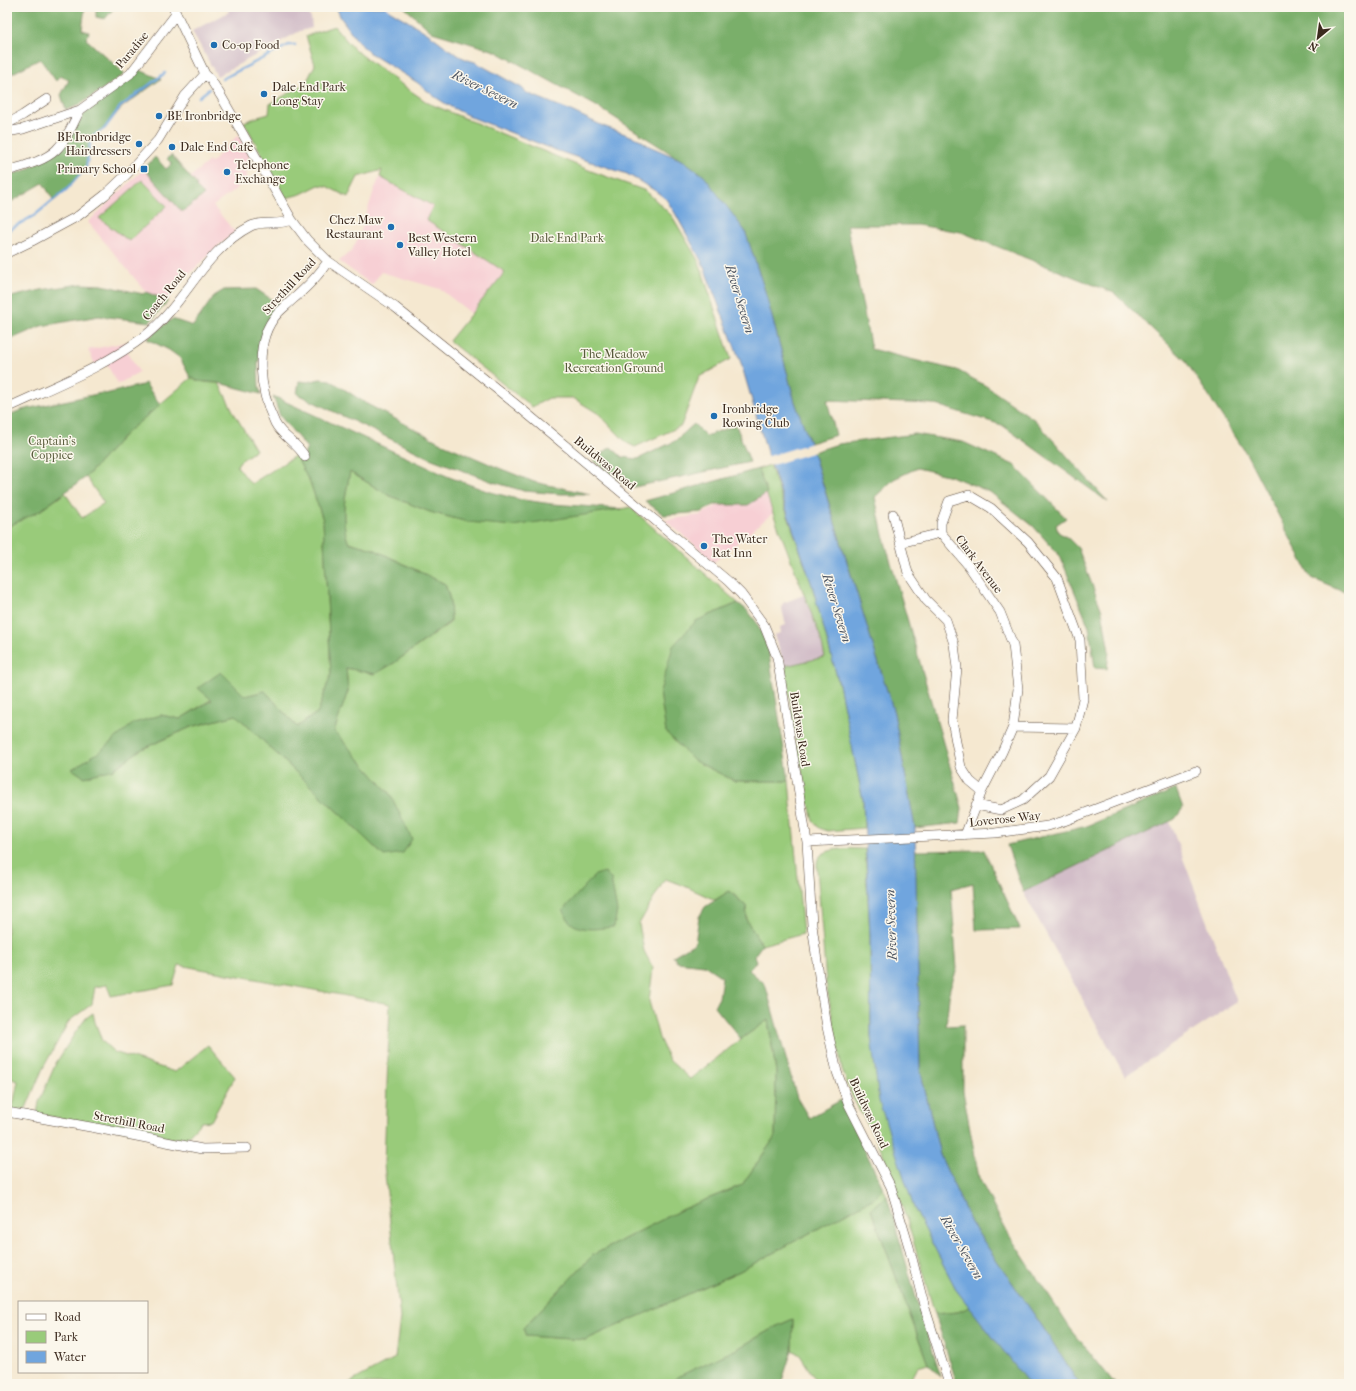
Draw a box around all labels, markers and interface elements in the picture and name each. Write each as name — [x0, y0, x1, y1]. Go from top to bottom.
north arrow — [1298, 18, 1338, 58]
street label: Paradise — [113, 29, 151, 71]
place label: Co-op Food — [222, 38, 280, 52]
text: N — [1306, 38, 1320, 54]
marker: Co-op Food — [209, 40, 219, 50]
water label: River Severn — [449, 66, 520, 111]
place label: Dale End Park Long Stay — [272, 80, 346, 108]
marker: Dale End Park Long Stay — [259, 89, 269, 99]
place label: BE Ironbridge — [167, 109, 241, 123]
marker: BE Ironbridge — [154, 111, 164, 121]
place label: BE Ironbridge Hairdressers — [57, 130, 132, 158]
marker: BE Ironbridge Hairdressers — [134, 139, 144, 149]
place label: Dale End Cafe — [180, 140, 253, 154]
marker: Dale End Cafe — [167, 142, 177, 152]
place label: Telephone Exchange — [235, 158, 289, 186]
place label: Primary School — [57, 162, 137, 176]
marker: Primary School — [139, 164, 149, 174]
marker: Telephone Exchange — [222, 167, 232, 177]
place label: Chez Maw Restaurant — [326, 213, 384, 241]
marker: Chez Maw Restaurant — [386, 222, 396, 232]
place label: Best Western Valley Hotel — [407, 231, 477, 259]
park label: Dale End Park — [530, 231, 605, 245]
marker: Best Western Valley Hotel — [395, 240, 405, 250]
street label: Strethill Road — [259, 255, 319, 317]
water label: River Severn — [722, 262, 758, 335]
street label: Coach Road — [139, 267, 189, 323]
park label: The Meadow Recreation Ground — [564, 347, 664, 375]
place label: Ironbridge Rowing Club — [722, 402, 789, 430]
marker: Ironbridge Rowing Club — [709, 411, 719, 421]
street label: Buildwas Road — [571, 433, 639, 493]
park label: Captain's Coppice — [28, 434, 76, 462]
place label: The Water Rat Inn — [712, 532, 768, 560]
street label: Clark Avenue — [953, 532, 1006, 596]
marker: The Water Rat Inn — [699, 541, 709, 551]
water label: River Severn — [819, 571, 855, 644]
street label: Buildwas Road — [787, 690, 813, 768]
street label: Loverose Way — [969, 808, 1042, 830]
water label: River Severn — [882, 889, 900, 962]
street label: Buildwas Road — [847, 1076, 892, 1151]
street label: Strethill Road — [92, 1108, 166, 1136]
water label: River Severn — [937, 1212, 986, 1282]
legend — [18, 1301, 148, 1373]
text: Road — [54, 1310, 81, 1324]
text: Park — [54, 1330, 79, 1344]
text: Water — [53, 1350, 87, 1364]

